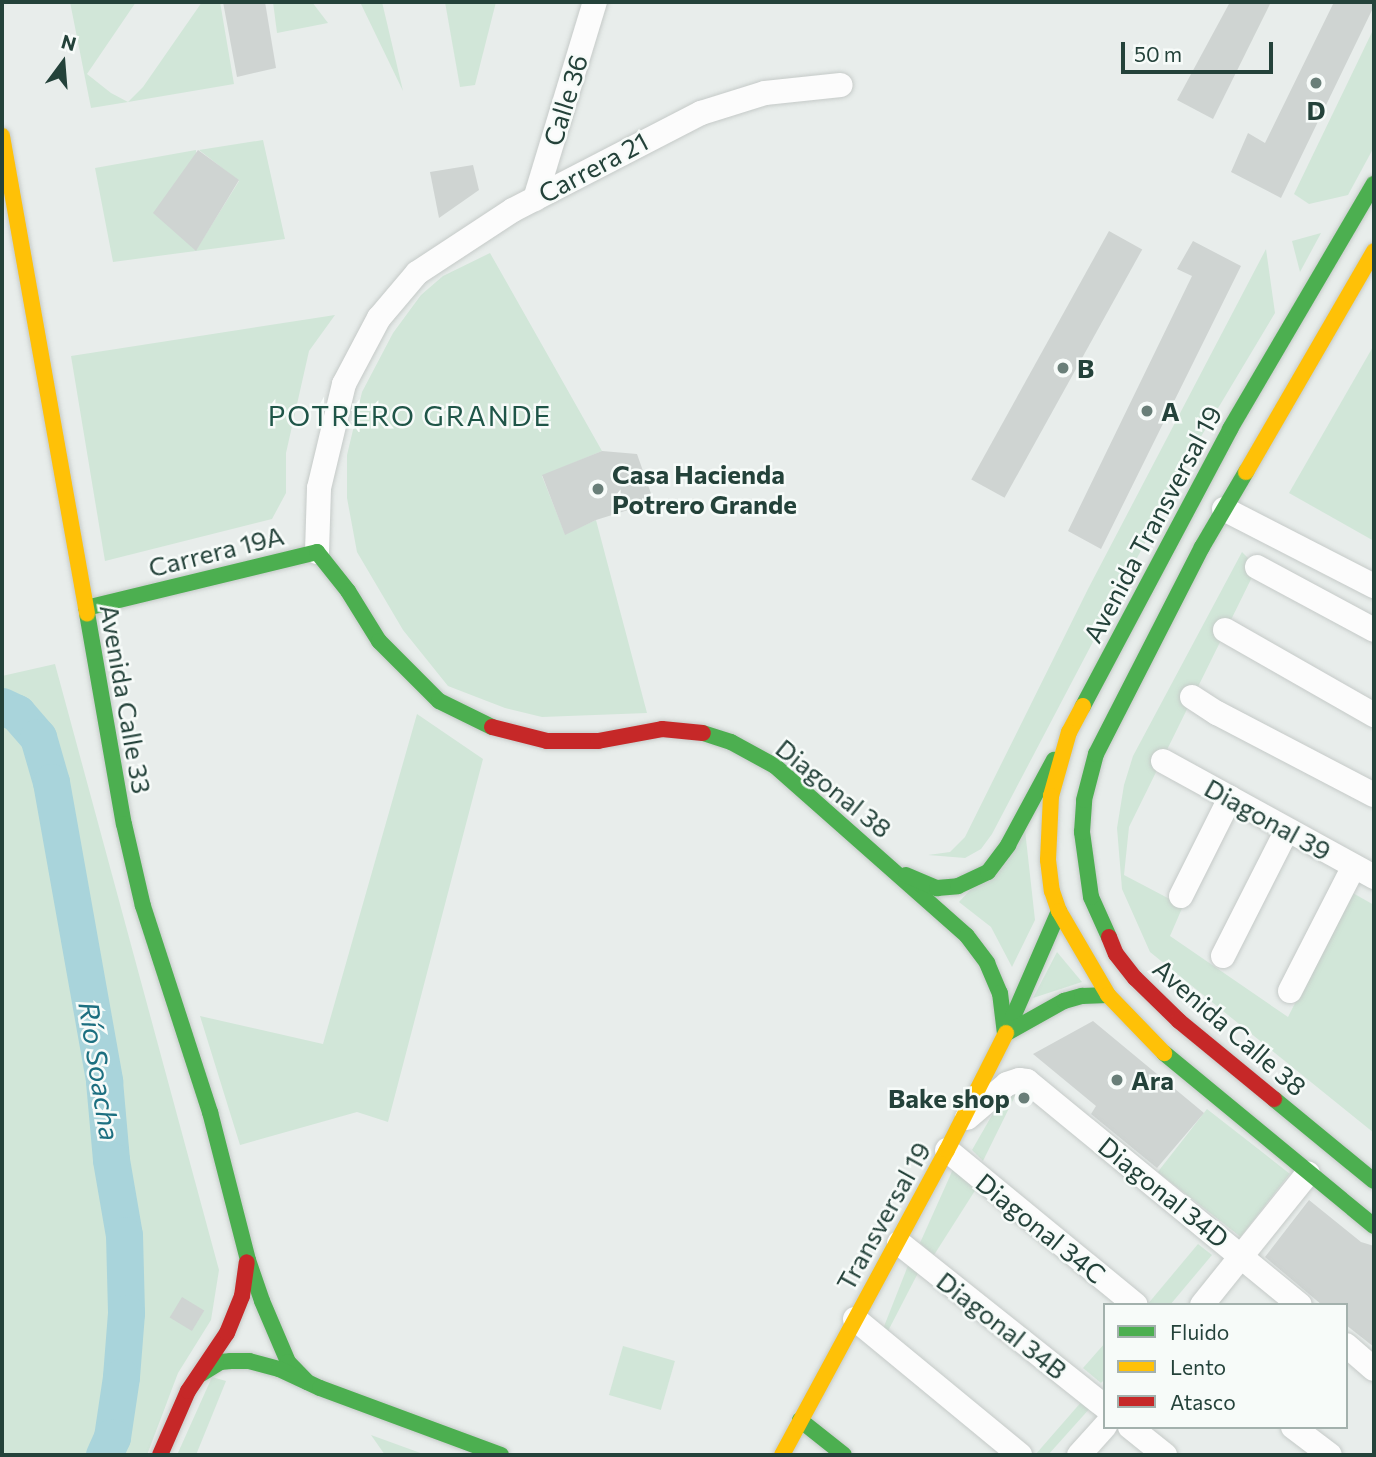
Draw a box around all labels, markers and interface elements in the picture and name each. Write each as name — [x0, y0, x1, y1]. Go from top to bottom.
north arrow — [28, 28, 98, 98]
scale bar — [1124, 28, 1276, 72]
text: N — [59, 29, 79, 55]
text: 50 m — [1134, 41, 1182, 66]
street label: Calle 36 — [536, 51, 594, 149]
marker: D — [1308, 75, 1324, 91]
place label: D — [1306, 94, 1326, 126]
street label: Carrera 21 — [533, 125, 653, 209]
place label: B — [1077, 352, 1094, 384]
marker: B — [1055, 360, 1071, 376]
place label: A — [1161, 395, 1180, 427]
district label: POTRERO GRANDE — [270, 398, 550, 432]
street label: Avenida Transversal 19 — [1076, 400, 1228, 648]
marker: A — [1139, 403, 1155, 419]
place label: Casa Hacienda Potrero Grande — [612, 458, 797, 520]
marker: Casa Hacienda Potrero Grande — [590, 481, 606, 497]
street label: Carrera 19A — [145, 519, 287, 583]
street label: Avenida Calle 33 — [94, 602, 158, 796]
street label: Diagonal 38 — [770, 732, 898, 844]
street label: Diagonal 39 — [1199, 772, 1337, 866]
street label: Avenida Calle 38 — [1147, 952, 1313, 1102]
water label: Río Soacha — [72, 999, 128, 1143]
place label: Ara — [1131, 1064, 1174, 1096]
marker: Ara — [1109, 1072, 1125, 1088]
place label: Bake shop — [888, 1082, 1010, 1114]
marker: Bake shop — [1016, 1090, 1032, 1106]
street label: Diagonal 34D — [1093, 1130, 1235, 1254]
street label: Transversal 19 — [829, 1136, 937, 1296]
street label: Diagonal 34C — [970, 1166, 1112, 1290]
street label: Diagonal 34B — [931, 1265, 1073, 1385]
legend — [1103, 1303, 1348, 1429]
text: Fluido — [1170, 1319, 1229, 1344]
text: Lento — [1170, 1354, 1226, 1379]
text: Atasco — [1170, 1389, 1236, 1414]

